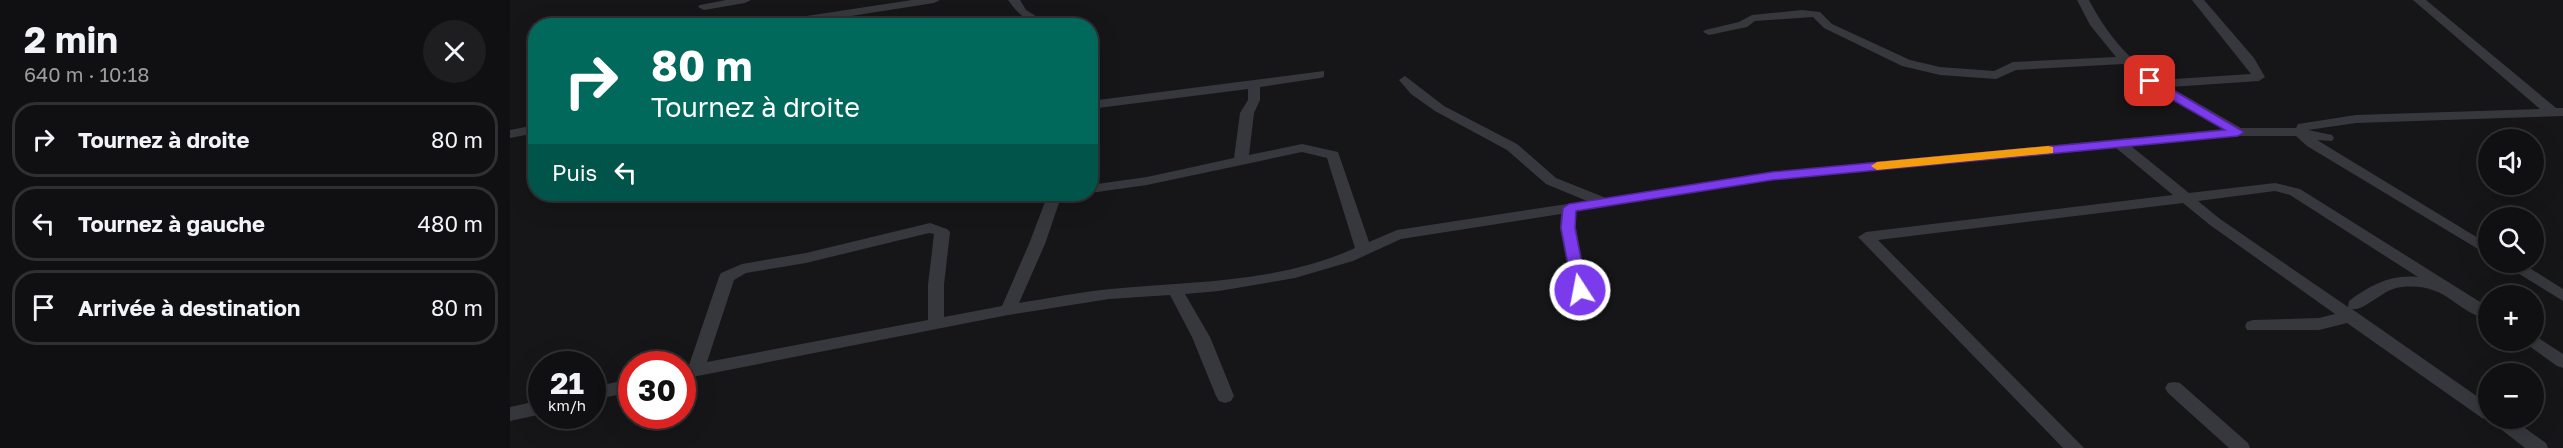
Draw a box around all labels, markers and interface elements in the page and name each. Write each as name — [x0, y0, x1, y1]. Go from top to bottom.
text: 2 min — [24, 18, 118, 61]
button: close — [423, 20, 486, 83]
text: 80 m — [651, 40, 752, 90]
icon: right — [552, 42, 630, 120]
pin — [2124, 55, 2175, 106]
text: 640 m · 10:18 — [24, 62, 149, 86]
icon: arrive — [2133, 64, 2166, 97]
text: Tournez à droite — [651, 91, 860, 123]
icon: right — [27, 123, 60, 156]
text: Tournez à droite — [78, 126, 249, 153]
text: 80 m — [431, 126, 483, 153]
map controls — [2478, 129, 2544, 429]
button: sound — [2478, 129, 2544, 195]
icon: left — [609, 156, 642, 189]
text: Puis — [552, 159, 597, 186]
icon: left — [27, 207, 60, 240]
button: search — [2478, 207, 2544, 273]
text: Tournez à gauche — [78, 210, 265, 237]
text: 480 m — [418, 210, 483, 237]
position arrow — [1548, 258, 1612, 322]
button: + — [2478, 285, 2544, 351]
icon: arrive — [27, 291, 60, 324]
text: Arrivée à destination — [78, 294, 300, 321]
text: 80 m — [431, 294, 483, 321]
speed limit sign: 30 — [618, 351, 696, 429]
button: − — [2478, 363, 2544, 429]
text: 21 — [550, 365, 584, 401]
text: km/h — [548, 396, 586, 414]

